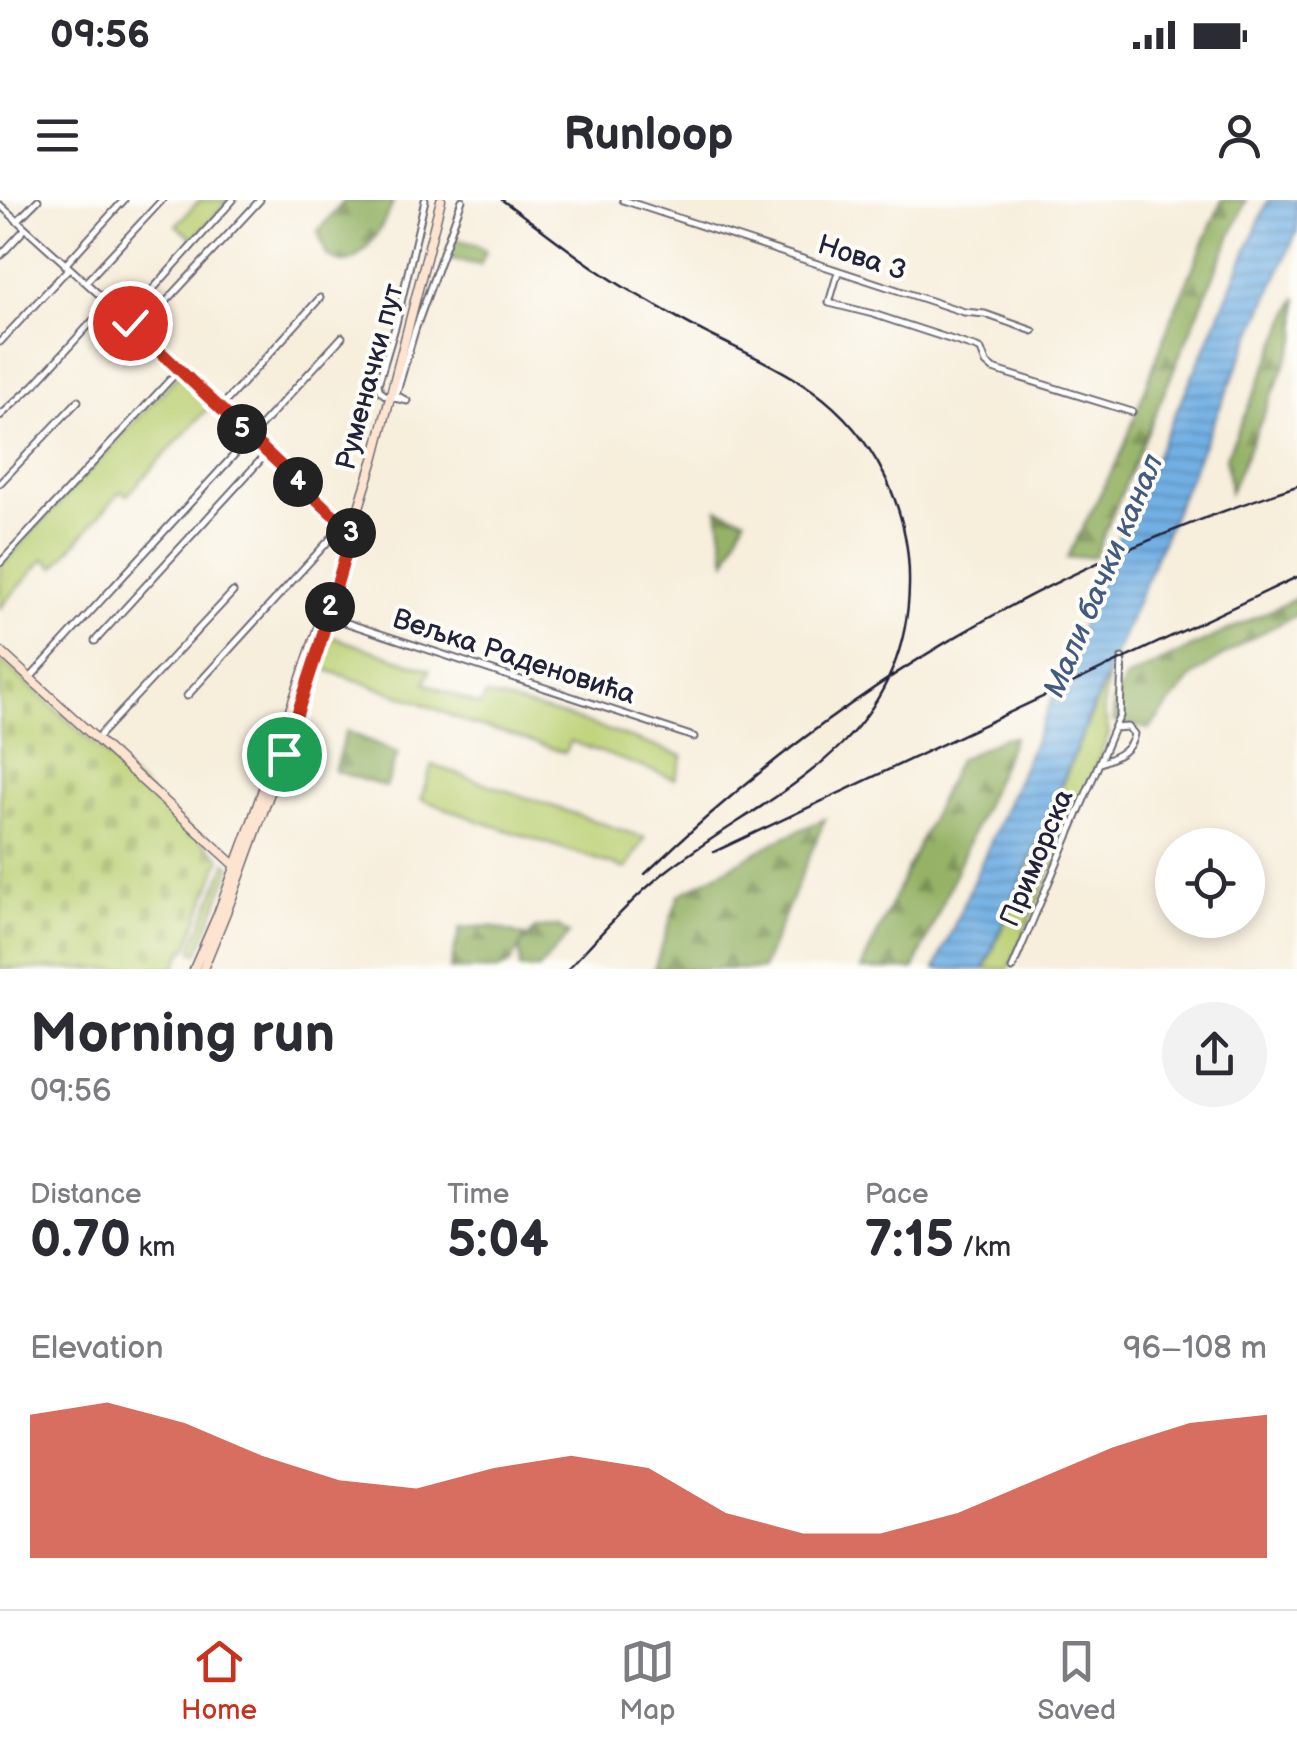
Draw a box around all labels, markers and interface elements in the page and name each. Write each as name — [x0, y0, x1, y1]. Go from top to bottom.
text: 09:56 — [50, 13, 150, 58]
icon: menu — [30, 108, 85, 163]
text: Runloop — [564, 108, 733, 163]
icon: person — [1212, 108, 1267, 163]
street label: Нова 3 — [813, 228, 911, 288]
street label: Руменачки пут — [329, 280, 411, 474]
pin — [88, 281, 173, 366]
icon: check — [103, 296, 158, 351]
pin: 5 — [217, 404, 267, 454]
text: 5 — [234, 412, 250, 445]
water label: Мали бачки канал — [1036, 449, 1172, 703]
pin: 4 — [273, 457, 323, 507]
text: 4 — [290, 465, 306, 498]
pin: 3 — [326, 508, 376, 558]
text: 3 — [343, 516, 359, 549]
pin: 2 — [305, 582, 355, 632]
text: 2 — [322, 590, 338, 623]
street label: Вељка Раденовића — [389, 602, 640, 712]
pin — [242, 712, 327, 797]
icon: arrive — [257, 727, 312, 782]
street label: Приморска — [993, 784, 1081, 932]
map controls — [1155, 828, 1265, 938]
button: locate — [1155, 828, 1265, 938]
text: Morning run — [30, 1001, 335, 1068]
button: share — [1162, 1002, 1267, 1107]
text: 09:56 — [30, 1072, 112, 1111]
text: Distance — [30, 1178, 142, 1211]
text: Time — [447, 1178, 509, 1211]
text: Pace — [865, 1178, 929, 1211]
text: 0.70 — [30, 1211, 131, 1271]
text: 5:04 — [447, 1211, 549, 1271]
text: 7:15 — [865, 1211, 954, 1271]
text: km — [131, 1231, 175, 1264]
text: /km — [954, 1231, 1011, 1264]
text: Elevation — [30, 1329, 163, 1368]
text: 96–108 m — [1123, 1329, 1267, 1368]
tab: Home — [181, 1634, 257, 1727]
tab: Map — [619, 1634, 675, 1727]
tab: Saved — [1037, 1634, 1116, 1727]

